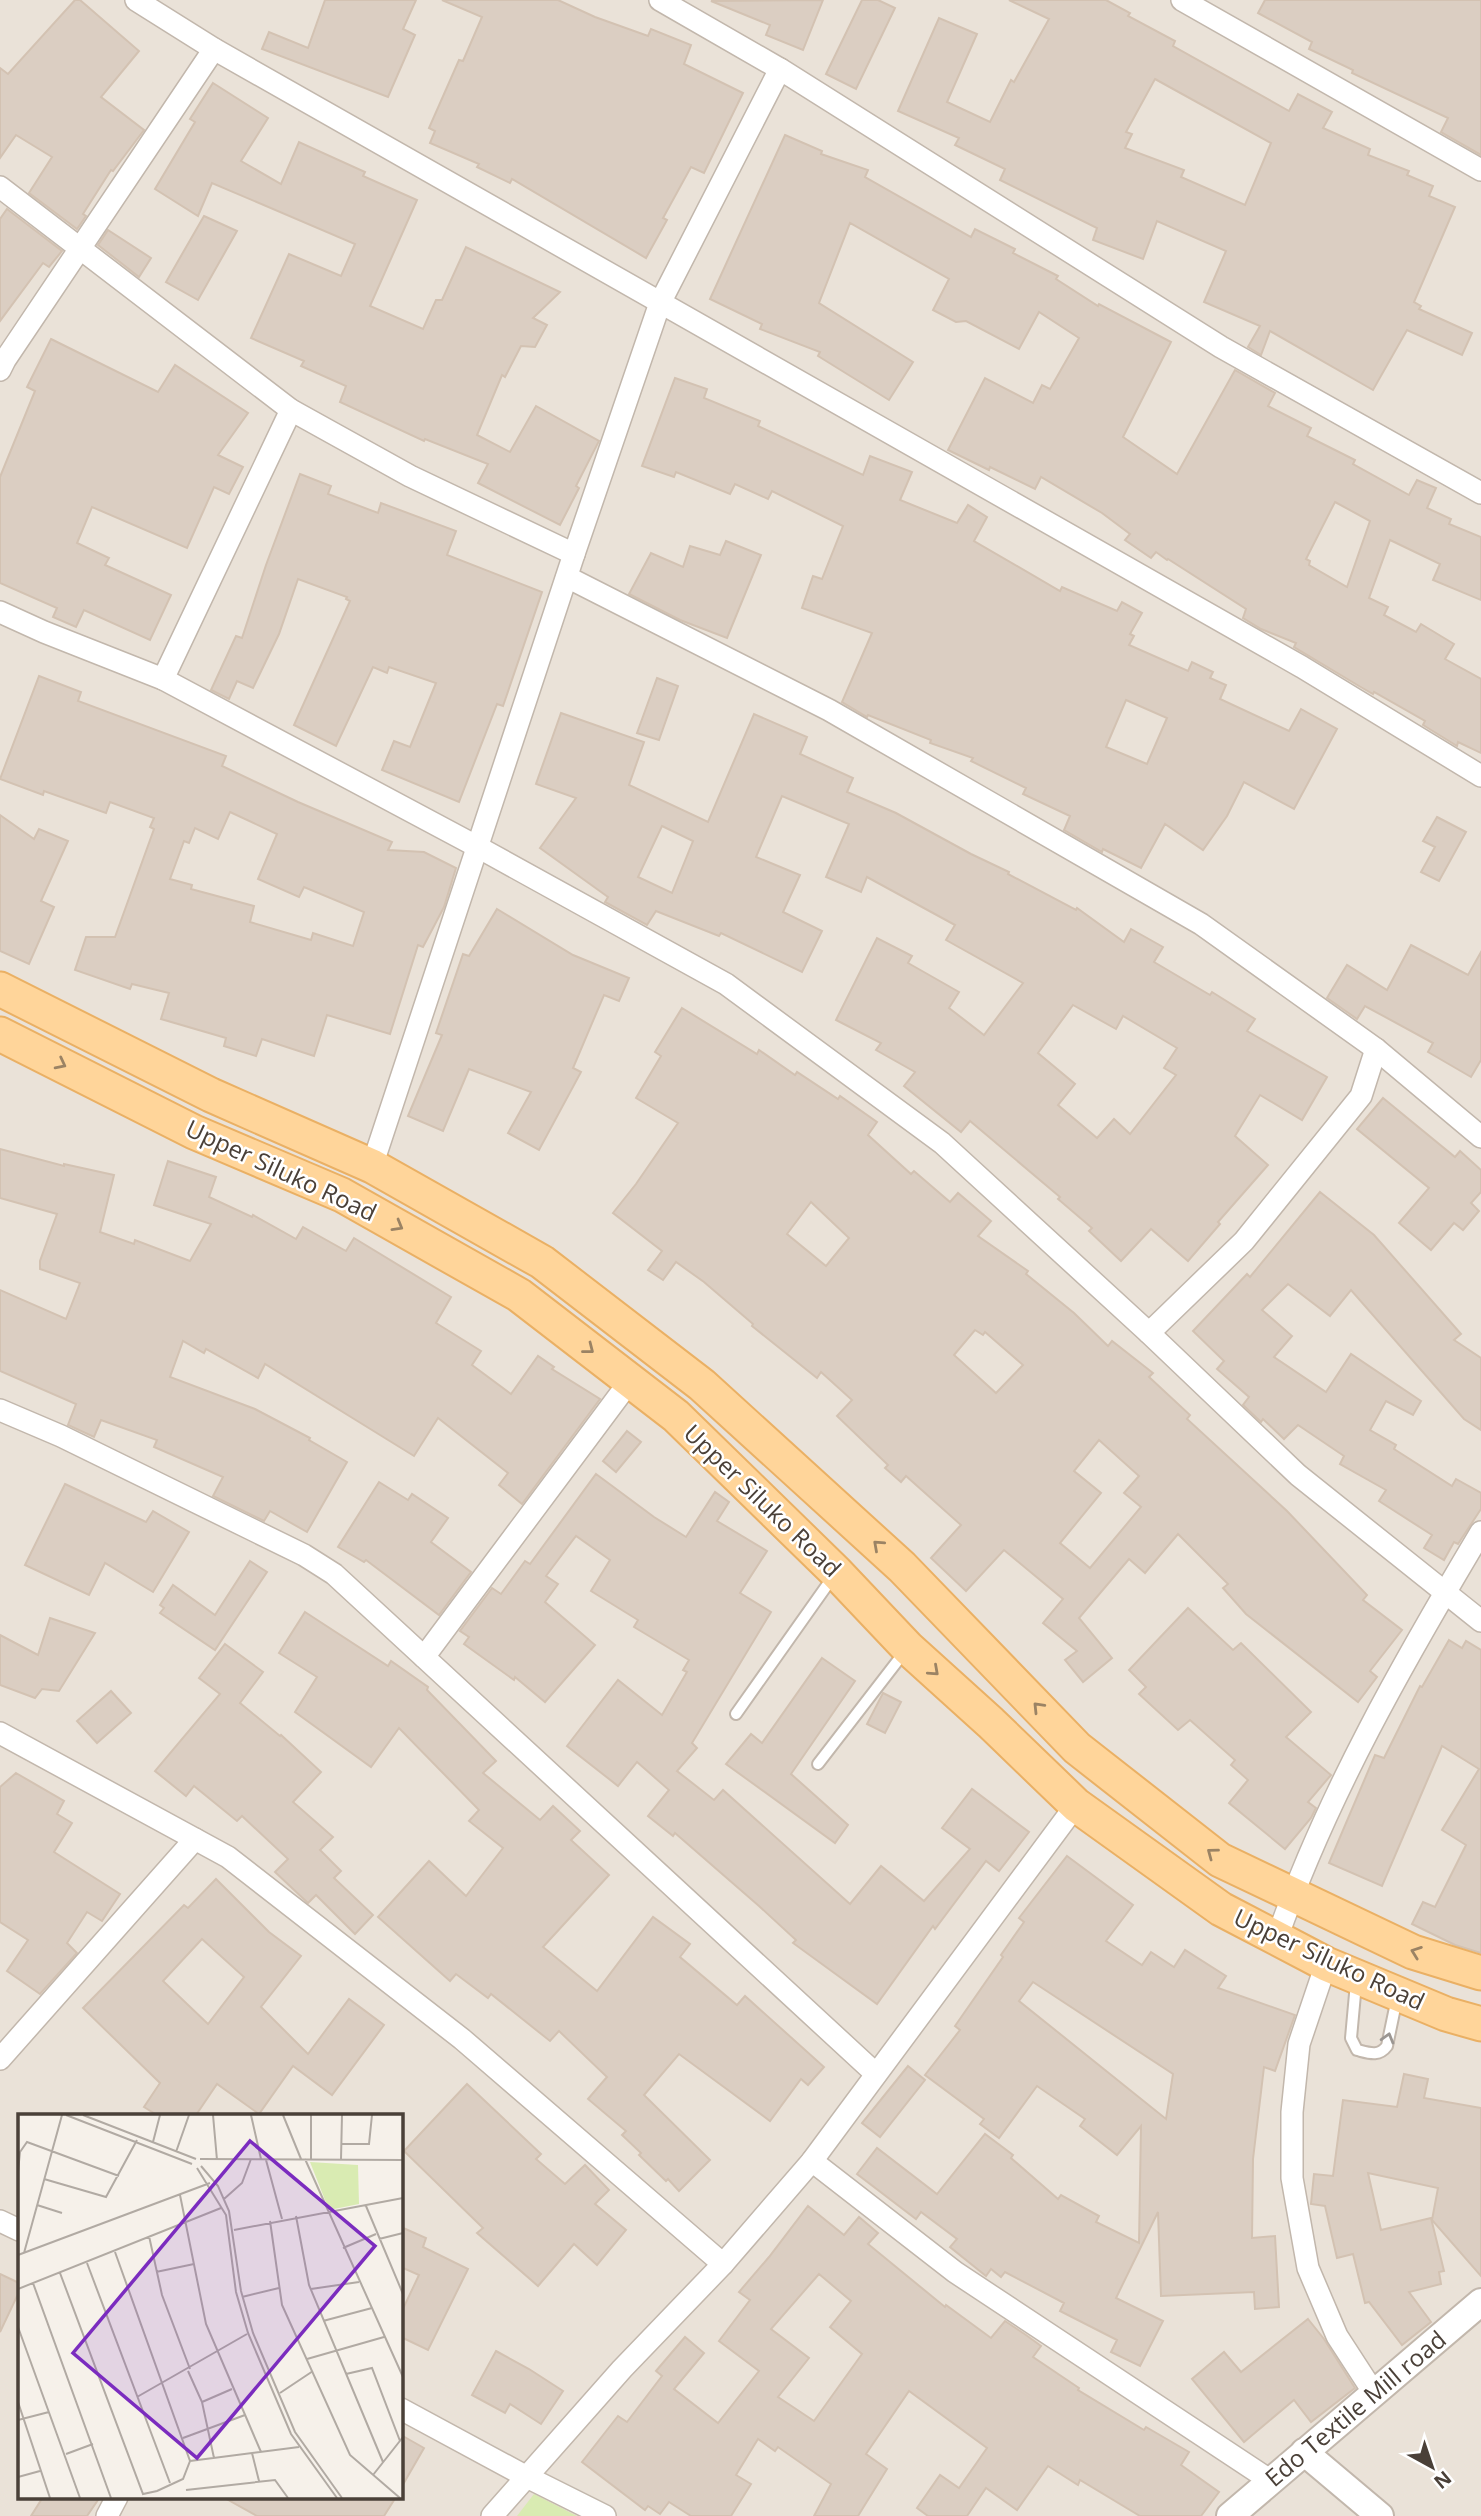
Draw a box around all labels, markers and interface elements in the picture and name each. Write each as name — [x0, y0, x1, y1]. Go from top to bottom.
one-way arrow — [54, 1056, 66, 1070]
street label: Upper Siluko Road — [181, 1111, 382, 1228]
one-way arrow — [390, 1218, 403, 1231]
one-way arrow — [581, 1341, 594, 1354]
street label: Upper Siluko Road — [677, 1416, 849, 1584]
one-way arrow — [873, 1541, 886, 1553]
one-way arrow — [926, 1663, 939, 1675]
one-way arrow — [1033, 1702, 1046, 1715]
one-way arrow — [1207, 1848, 1220, 1861]
street label: Upper Siluko Road — [1229, 1900, 1430, 2017]
one-way arrow — [1410, 1947, 1422, 1961]
one-way arrow — [1380, 2032, 1394, 2044]
inset map — [18, 2114, 402, 2498]
street label: Edo Textile Mill road — [1258, 2322, 1452, 2493]
north arrow — [1397, 2432, 1467, 2502]
text: N — [1429, 2465, 1457, 2495]

